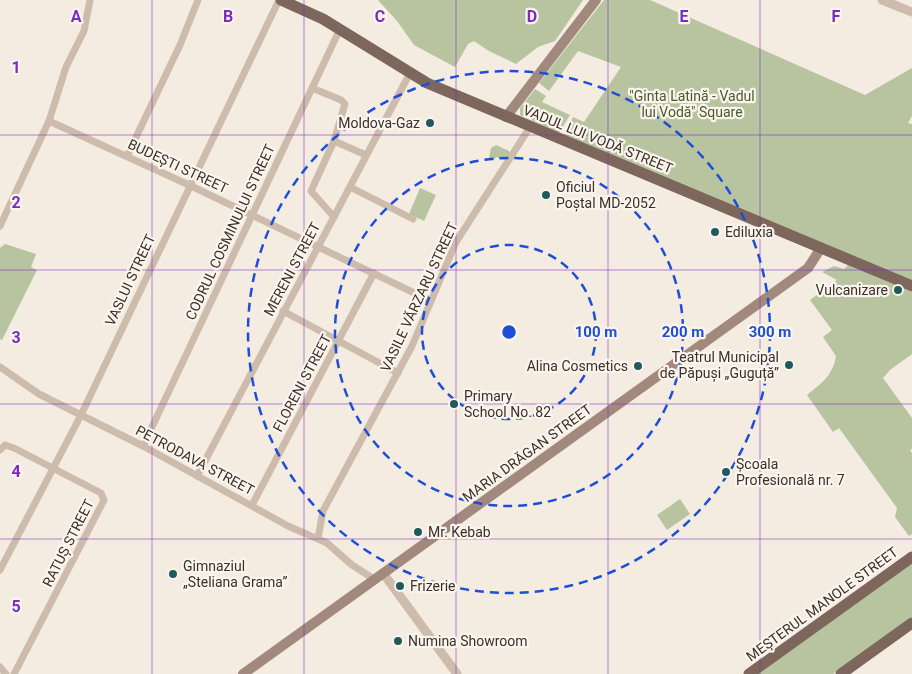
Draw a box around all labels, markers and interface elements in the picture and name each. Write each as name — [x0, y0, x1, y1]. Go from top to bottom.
text: A — [71, 7, 82, 26]
text: B — [223, 7, 233, 26]
text: C — [375, 7, 385, 26]
text: D — [527, 7, 537, 26]
text: E — [680, 7, 689, 26]
text: F — [832, 7, 841, 26]
text: 1 — [11, 58, 21, 77]
park label: "Ginta Latină - Vadul lui Vodă" Square — [629, 88, 755, 120]
street label: VADUL LUI VODĂ STREET — [521, 102, 676, 177]
place label: Moldova-Gaz — [338, 115, 420, 131]
marker: Moldova-Gaz — [424, 117, 436, 129]
street label: BUDEȘTI STREET — [125, 136, 231, 197]
street label: CODRUL COSMINULUI STREET — [182, 141, 278, 322]
place label: Oficiul Poștal MD-2052 — [556, 179, 656, 212]
marker: Oficiul Poștal MD-2052 — [540, 189, 552, 201]
text: 2 — [11, 193, 21, 212]
street label: MERENI STREET — [261, 219, 324, 319]
street label: VASILE VĂRZARU STREET — [377, 219, 461, 374]
place label: Ediluxia — [725, 224, 773, 240]
marker: Ediluxia — [709, 226, 721, 238]
street label: VASLUI STREET — [102, 231, 158, 328]
place label: Vulcanizare — [815, 282, 888, 298]
marker: Vulcanizare — [892, 284, 904, 296]
centre of rings — [500, 323, 518, 341]
text: 100 m — [575, 323, 617, 341]
text: 200 m — [662, 323, 704, 341]
text: 300 m — [749, 323, 791, 341]
text: 3 — [11, 328, 21, 347]
street label: FLORENI STREET — [270, 331, 335, 434]
place label: Teatrul Municipal de Păpuși „Guguță” — [660, 349, 779, 382]
place label: Alina Cosmetics — [527, 358, 628, 374]
marker: Teatrul Municipal de Păpuși „Guguță” — [783, 359, 795, 371]
marker: Alina Cosmetics — [632, 360, 644, 372]
place label: Primary School No. 82 — [464, 388, 551, 420]
marker: Primary School No. 82 — [448, 398, 460, 410]
street label: MARIA DRĂGAN STREET — [459, 400, 595, 505]
street label: PETRODAVA STREET — [133, 422, 258, 498]
place label: Școala Profesională nr. 7 — [736, 456, 845, 488]
text: 4 — [11, 462, 21, 481]
marker: Școala Profesională nr. 7 — [720, 466, 732, 478]
street label: RATUȘ STREET — [39, 496, 98, 590]
place label: Mr. Kebab — [428, 524, 491, 540]
marker: Mr. Kebab — [412, 526, 424, 538]
street label: MEȘTERUL MANOLE STREET — [743, 543, 902, 665]
place label: Gimnaziul „Steliana Grama” — [183, 558, 287, 590]
marker: Gimnaziul „Steliana Grama” — [167, 568, 179, 580]
place label: Frizerie — [410, 578, 456, 594]
marker: Frizerie — [394, 580, 406, 592]
text: 5 — [11, 597, 21, 616]
place label: Numina Showroom — [408, 633, 528, 649]
marker: Numina Showroom — [392, 635, 404, 647]

